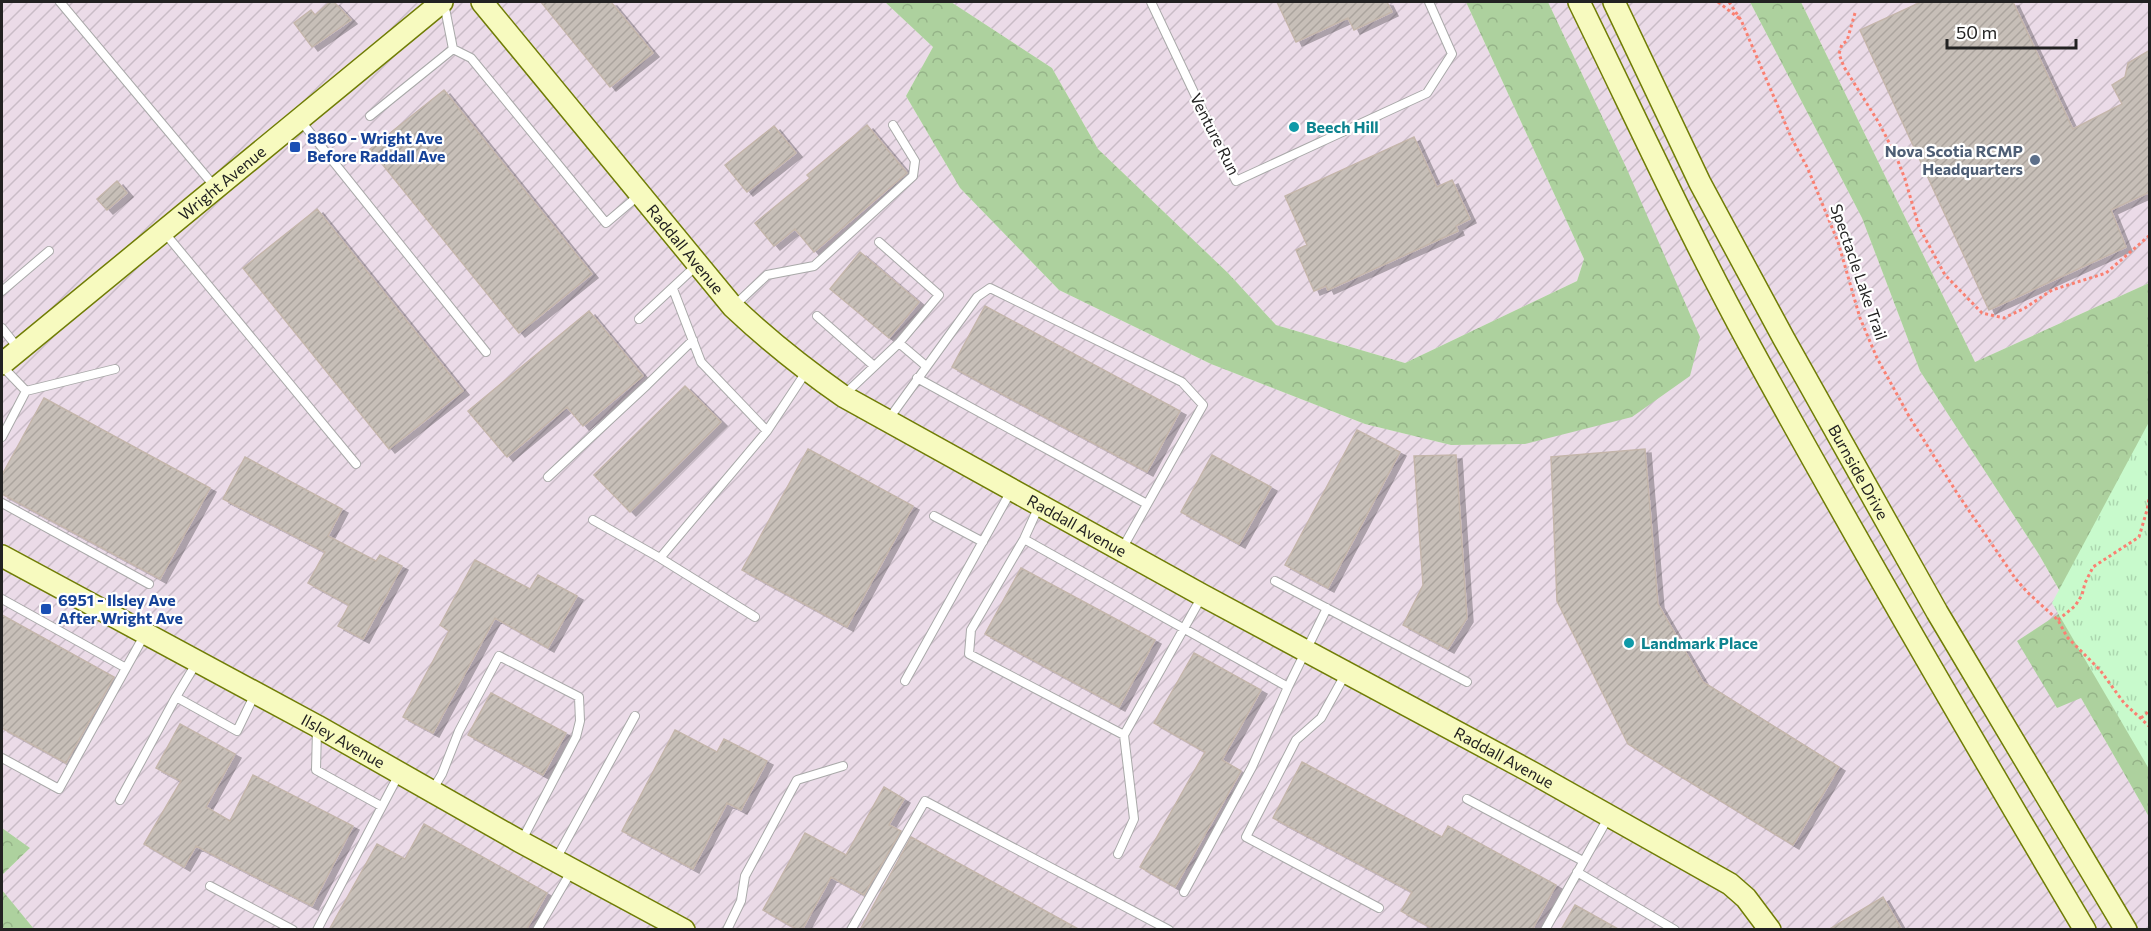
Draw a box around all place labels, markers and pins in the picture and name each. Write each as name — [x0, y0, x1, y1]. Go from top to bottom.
place label: Beech Hill — [1306, 117, 1379, 136]
marker: Beech Hill — [1287, 120, 1301, 134]
place label: 8860 - Wright Ave Before Raddall Ave — [307, 128, 445, 165]
marker: 8860 - Wright Ave Before Raddall Ave — [288, 140, 302, 154]
place label: Nova Scotia RCMP Headquarters — [1885, 141, 2023, 178]
marker: Nova Scotia RCMP Headquarters — [2028, 153, 2042, 167]
place label: 6951 - Ilsley Ave After Wright Ave — [58, 590, 183, 627]
marker: 6951 - Ilsley Ave After Wright Ave — [39, 602, 53, 616]
place label: Landmark Place — [1641, 633, 1758, 652]
marker: Landmark Place — [1622, 636, 1636, 650]

